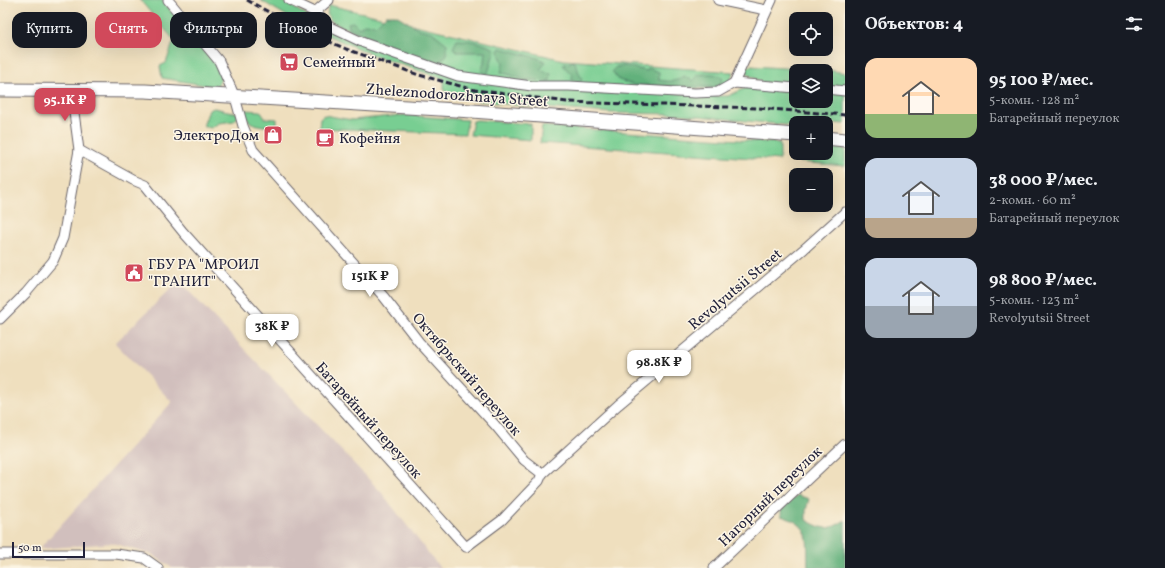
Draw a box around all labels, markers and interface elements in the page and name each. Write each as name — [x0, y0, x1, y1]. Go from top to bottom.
chip: Купить — [12, 12, 87, 48]
chip: Снять — [95, 12, 162, 48]
chip: Фильтры — [170, 12, 257, 48]
chip: Новое — [265, 12, 332, 48]
map controls — [789, 12, 833, 212]
button: locate — [789, 12, 833, 56]
text: Объектов: 4 — [865, 13, 963, 36]
icon: filters — [1123, 13, 1145, 35]
supermarket icon: Семейный — [278, 51, 300, 73]
place label: Семейный — [303, 53, 375, 74]
button: layers — [789, 64, 833, 108]
text: 95 100 ₽/мес. — [989, 69, 1094, 92]
icon: home — [897, 74, 945, 122]
street label: Zheleznodorozhnaya Street — [365, 80, 549, 113]
pin: 95.1K ₽ — [28, 88, 102, 122]
text: 95.1K ₽ — [43, 92, 87, 110]
text: 5-комн. · 128 m² — [989, 92, 1079, 110]
text: Батарейный переулок — [989, 110, 1119, 128]
button: + — [789, 116, 833, 160]
shop icon: ЭлектроДом — [262, 124, 284, 146]
place label: ЭлектроДом — [173, 126, 259, 147]
cafe icon: Кофейня — [314, 127, 336, 149]
place label: Кофейня — [339, 129, 400, 150]
button: − — [789, 168, 833, 212]
text: 38 000 ₽/мес. — [989, 169, 1098, 192]
icon: home — [897, 174, 945, 222]
text: 2-комн. · 60 m² — [989, 192, 1076, 210]
text: Батарейный переулок — [989, 210, 1119, 228]
street label: Revolyutsii Street — [685, 245, 787, 336]
place label: ГБУ РА "МРОИЛ "ГРАНИТ" — [148, 255, 259, 293]
public building icon: ГБУ РА "МРОИЛ "ГРАНИТ" — [123, 262, 145, 284]
pin: 151K ₽ — [337, 264, 403, 298]
text: 151K ₽ — [351, 268, 389, 286]
text: 98 800 ₽/мес. — [989, 269, 1097, 292]
icon: home — [897, 274, 945, 322]
text: 5-комн. · 123 m² — [989, 292, 1079, 310]
street label: Октябрьский переулок — [406, 309, 525, 441]
text: Revolyutsii Street — [989, 310, 1090, 328]
pin: 38K ₽ — [244, 314, 300, 348]
text: 38K ₽ — [255, 318, 289, 336]
pin: 98.8K ₽ — [622, 350, 696, 384]
text: 98.8K ₽ — [636, 354, 682, 372]
street label: Батарейный переулок — [310, 358, 426, 484]
street label: Нагорный переулок — [715, 442, 828, 552]
scale bar — [12, 540, 85, 559]
text: 50 m — [18, 541, 42, 556]

